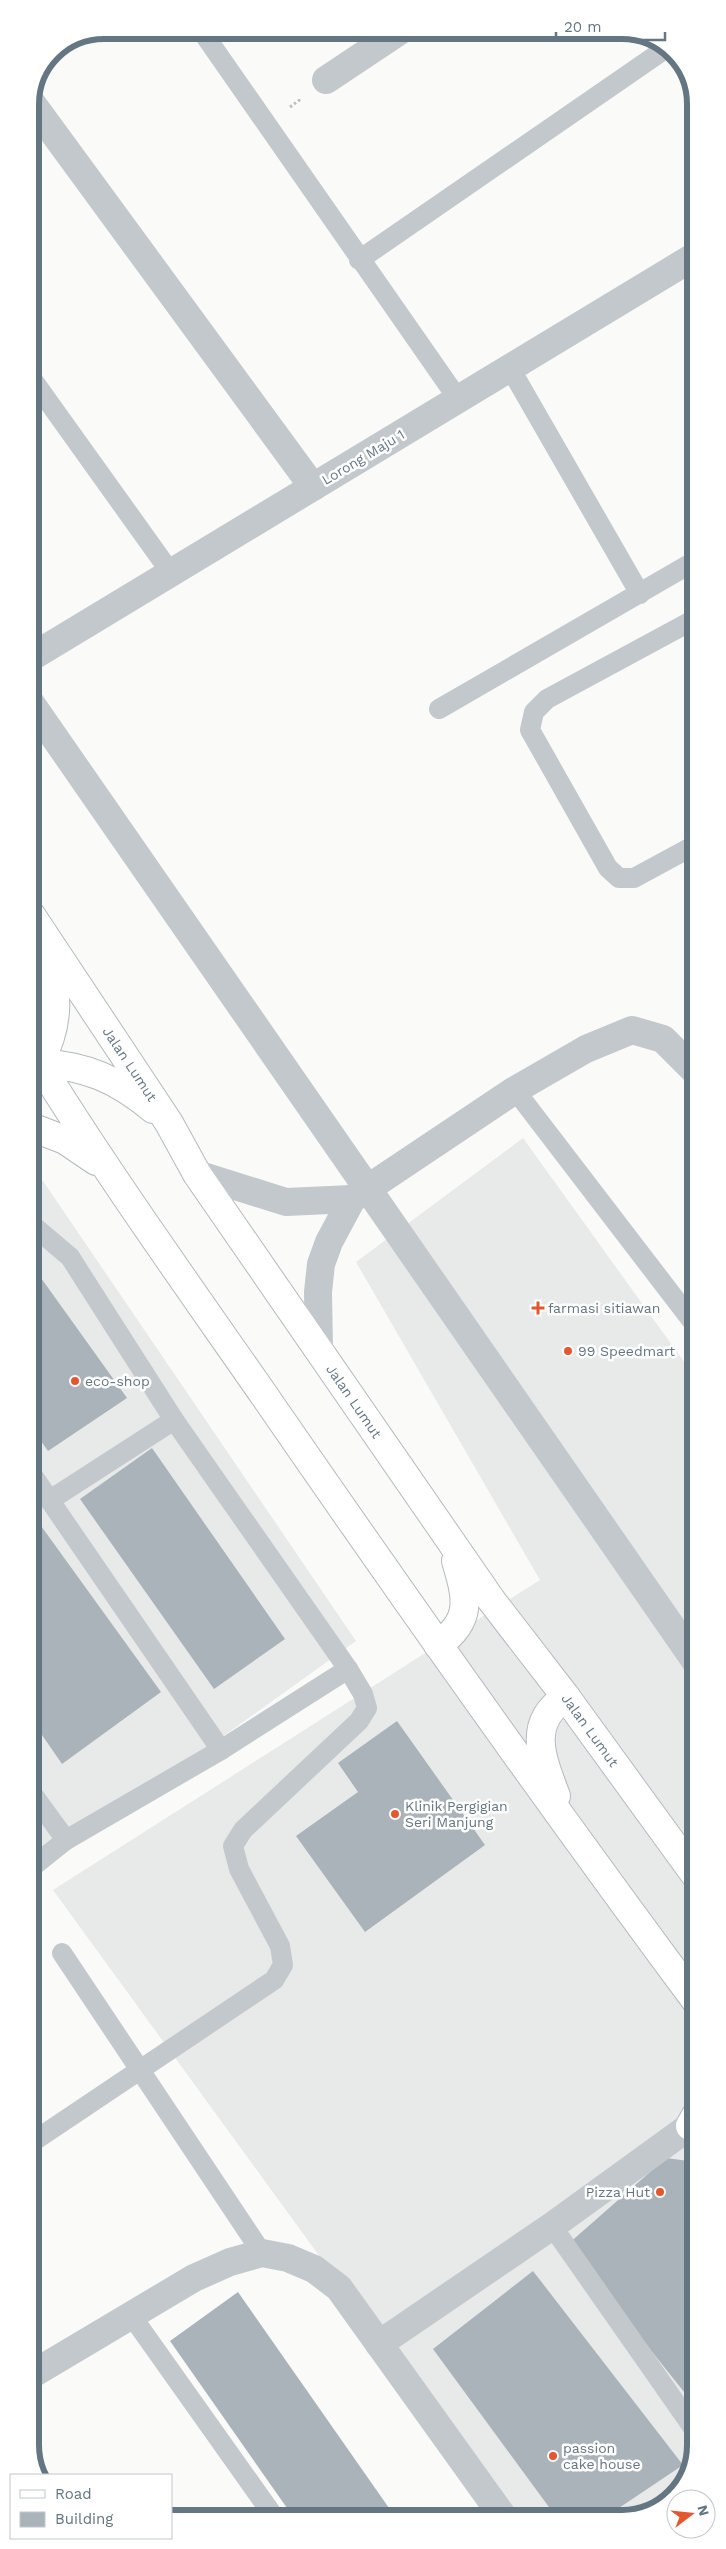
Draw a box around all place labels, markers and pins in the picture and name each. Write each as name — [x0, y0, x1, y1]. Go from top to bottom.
place label: farmasi sitiawan — [548, 1300, 660, 1316]
marker: farmasi sitiawan — [532, 1302, 544, 1314]
place label: 99 Speedmart — [578, 1343, 675, 1359]
marker: 99 Speedmart — [562, 1345, 574, 1357]
place label: eco-shop — [85, 1373, 150, 1389]
marker: eco-shop — [69, 1375, 81, 1387]
place label: Klinik Pergigian Seri Manjung — [405, 1798, 508, 1830]
marker: Klinik Pergigian Seri Manjung — [389, 1808, 401, 1820]
place label: Pizza Hut — [586, 2184, 650, 2200]
marker: Pizza Hut — [654, 2186, 666, 2198]
place label: passion cake house — [563, 2440, 640, 2472]
marker: passion cake house — [547, 2450, 559, 2462]

